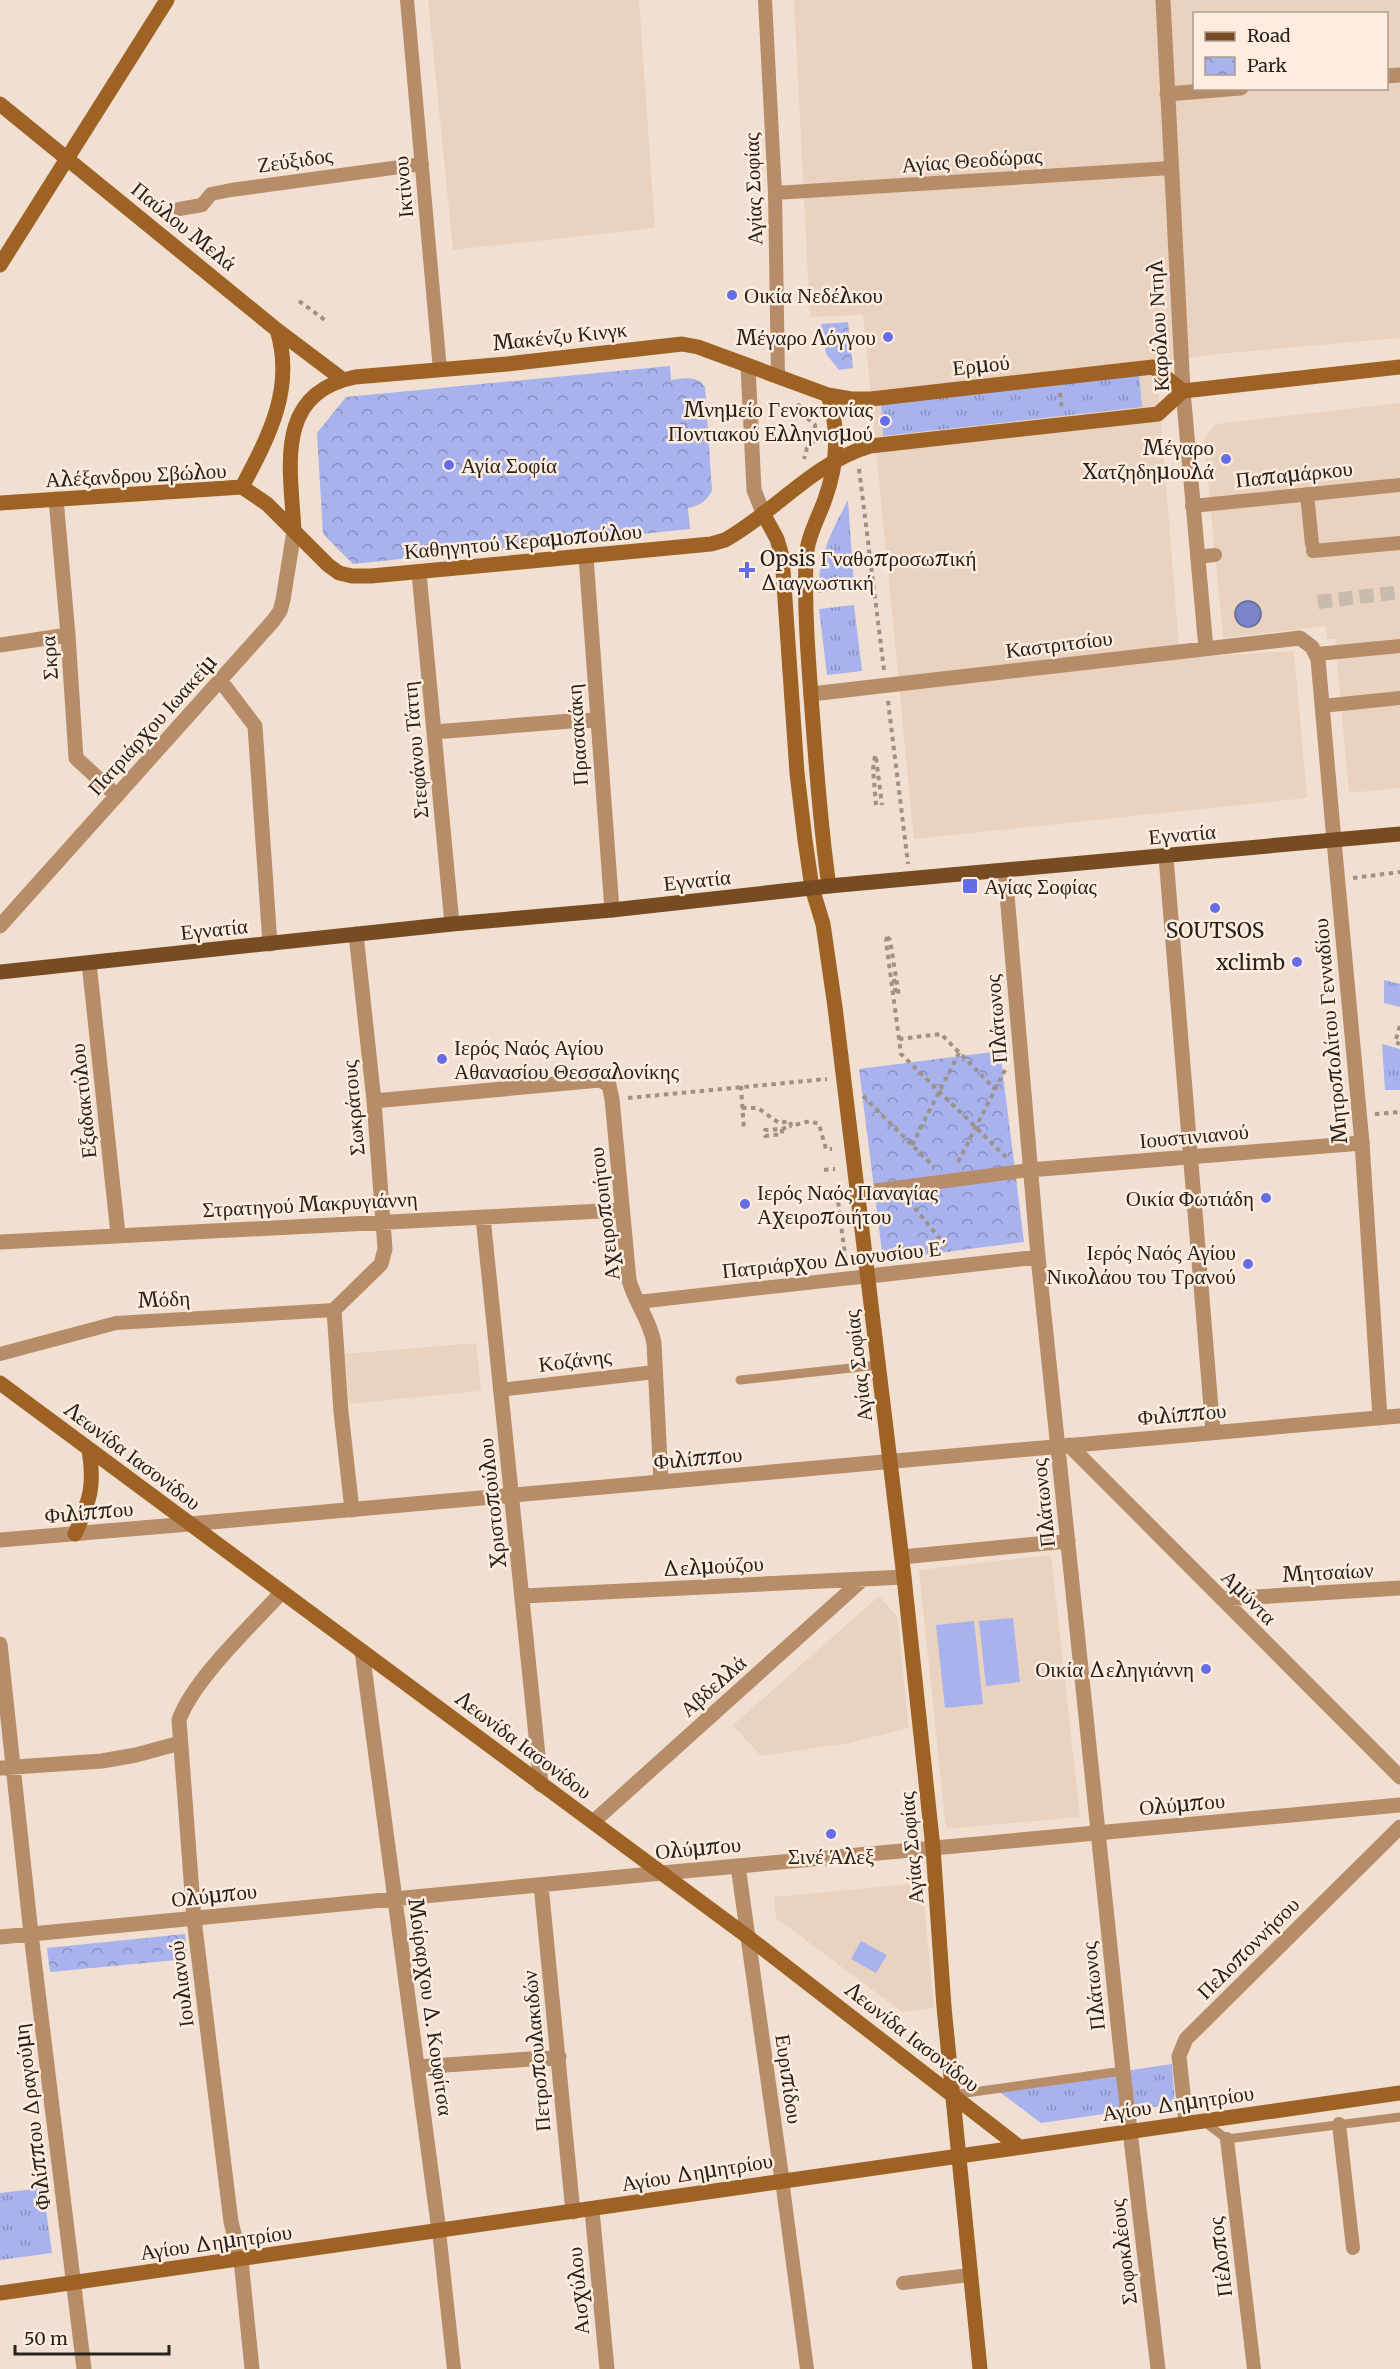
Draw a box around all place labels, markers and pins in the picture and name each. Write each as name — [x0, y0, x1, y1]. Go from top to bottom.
place label: Οικία Νεδέλκου — [744, 282, 883, 309]
marker: Οικία Νεδέλκου — [725, 288, 739, 302]
place label: Μέγαρο Λόγγου — [736, 324, 876, 351]
marker: Μέγαρο Λόγγου — [881, 330, 895, 344]
place label: Μνημείο Γενοκτονίας Ποντιακού Ελληνισμού — [668, 396, 874, 447]
marker: Μνημείο Γενοκτονίας Ποντιακού Ελληνισμού — [878, 414, 892, 428]
place label: Μέγαρο Χατζηδημουλά — [1083, 434, 1214, 485]
place label: Αγία Σοφία — [461, 452, 557, 479]
marker: Μέγαρο Χατζηδημουλά — [1219, 452, 1233, 466]
marker: Αγία Σοφία — [442, 458, 456, 472]
place label: Opsis Γναθοπροσωπική Διαγνωστική — [760, 545, 977, 596]
marker: Opsis Γναθοπροσωπική Διαγνωστική — [738, 561, 756, 579]
place label: Αγίας Σοφίας — [984, 873, 1097, 900]
marker: Αγίας Σοφίας — [961, 877, 979, 895]
marker: SOUTSOS — [1208, 901, 1222, 915]
place label: SOUTSOS — [1166, 917, 1264, 944]
place label: xclimb — [1216, 949, 1285, 976]
marker: xclimb — [1290, 955, 1304, 969]
place label: Ιερός Ναός Αγίου Αθανασίου Θεσσαλονίκης — [454, 1034, 680, 1085]
marker: Ιερός Ναός Αγίου Αθανασίου Θεσσαλονίκης — [435, 1052, 449, 1066]
place label: Ιερός Ναός Παναγίας Αχειροποιήτου — [757, 1179, 939, 1230]
place label: Οικία Φωτιάδη — [1126, 1185, 1254, 1212]
marker: Οικία Φωτιάδη — [1259, 1191, 1273, 1205]
marker: Ιερός Ναός Παναγίας Αχειροποιήτου — [738, 1197, 752, 1211]
place label: Ιερός Ναός Αγίου Νικολάου του Τρανού — [1046, 1239, 1236, 1290]
marker: Ιερός Ναός Αγίου Νικολάου του Τρανού — [1241, 1257, 1255, 1271]
place label: Οικία Δεληγιάννη — [1035, 1656, 1194, 1683]
marker: Οικία Δεληγιάννη — [1199, 1662, 1213, 1676]
marker: Σινέ Άλεξ — [824, 1827, 838, 1841]
place label: Σινέ Άλεξ — [788, 1843, 874, 1870]

